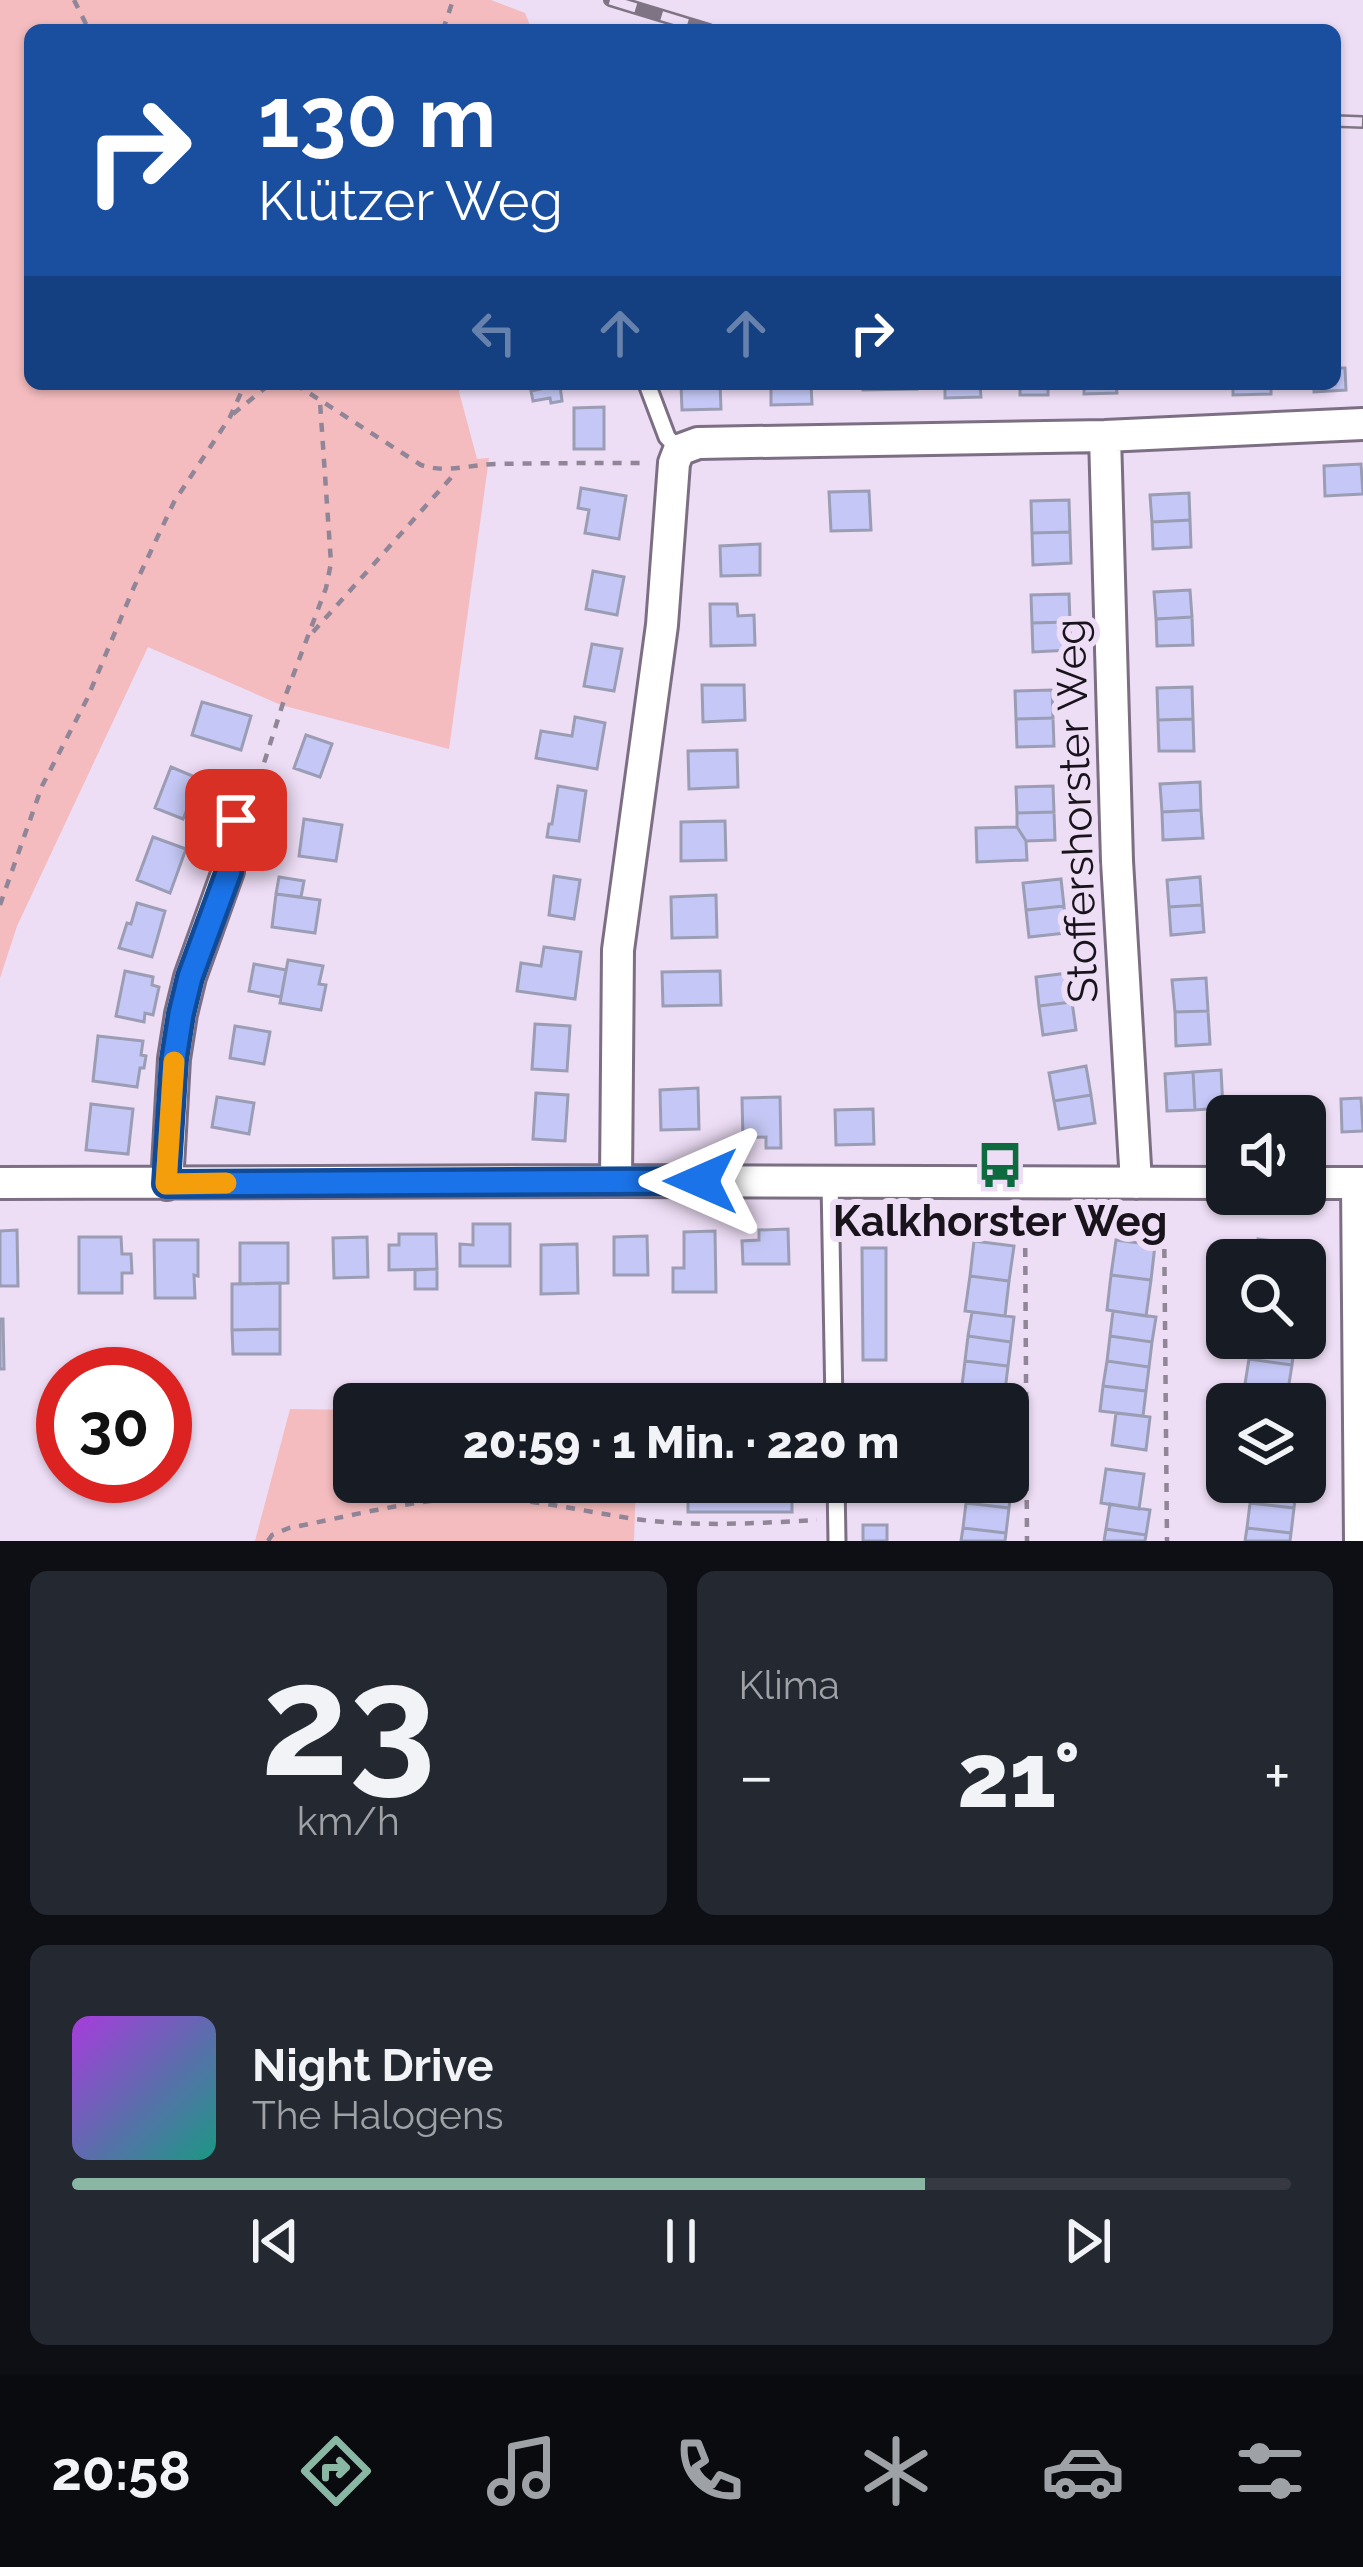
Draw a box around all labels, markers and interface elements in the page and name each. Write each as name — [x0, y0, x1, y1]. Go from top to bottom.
text: 130 m — [258, 68, 496, 167]
icon: right — [60, 72, 216, 228]
text: Klützer Weg — [258, 169, 563, 233]
icon: left — [461, 300, 527, 366]
icon: ahead — [587, 300, 653, 366]
icon: ahead — [713, 300, 779, 366]
icon: right — [839, 300, 905, 366]
street label: Stoffershorster Weg — [1045, 618, 1108, 1004]
pin — [185, 769, 287, 871]
icon: arrive — [203, 787, 269, 853]
map controls — [1206, 1095, 1326, 1503]
button: sound — [1206, 1095, 1326, 1215]
position arrow — [638, 1118, 764, 1244]
bus stop icon: Kalkhorster Weg — [975, 1140, 1025, 1190]
place label: Kalkhorster Weg — [833, 1197, 1167, 1246]
button: search — [1206, 1239, 1326, 1359]
speed limit sign: 30 — [36, 1347, 192, 1503]
button: layers — [1206, 1383, 1326, 1503]
text: 20:59 · 1 Min. · 220 m — [463, 1416, 899, 1469]
text: 23 — [261, 1628, 436, 1812]
text: Klima — [739, 1662, 840, 1708]
text: 21° — [957, 1722, 1080, 1828]
text: − — [739, 1737, 774, 1814]
text: + — [1264, 1737, 1291, 1814]
text: km/h — [297, 1798, 400, 1844]
text: Night Drive — [252, 2039, 493, 2092]
text: The Halogens — [252, 2092, 504, 2138]
icon: previous — [242, 2208, 308, 2274]
icon: pause — [648, 2208, 714, 2274]
icon: next — [1055, 2208, 1121, 2274]
icon: directions — [294, 2429, 378, 2513]
icon: music — [480, 2429, 564, 2513]
icon: phone — [667, 2429, 751, 2513]
icon: climate — [854, 2429, 938, 2513]
icon: car — [1041, 2429, 1125, 2513]
icon: filters — [1228, 2429, 1312, 2513]
text: 20:58 — [51, 2439, 191, 2503]

